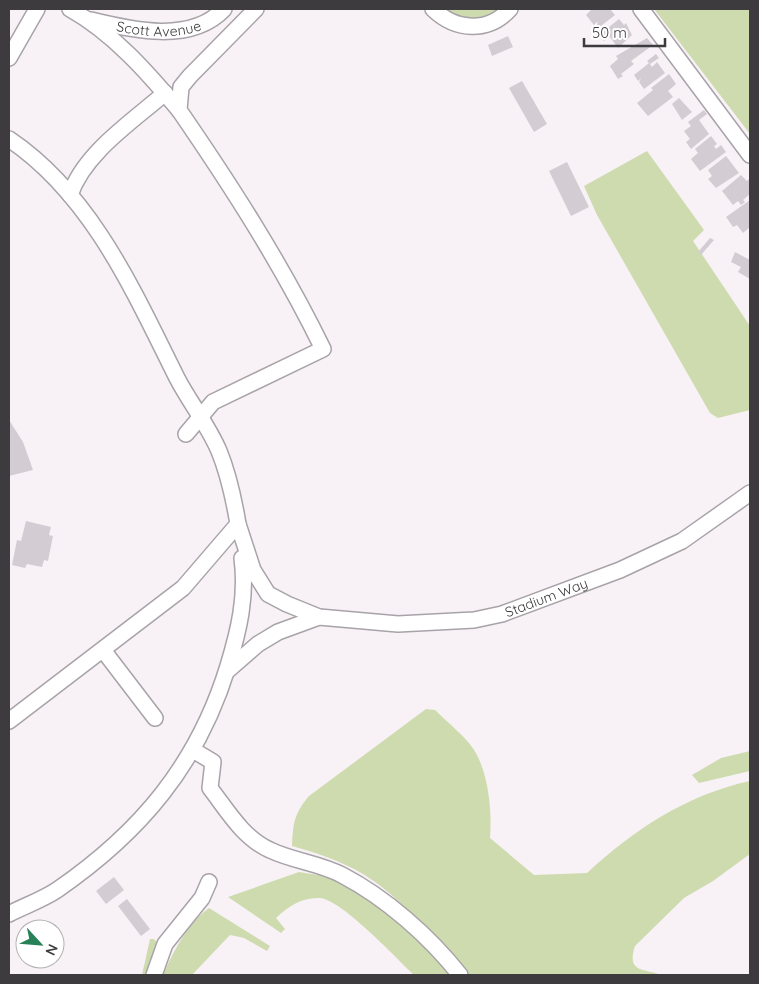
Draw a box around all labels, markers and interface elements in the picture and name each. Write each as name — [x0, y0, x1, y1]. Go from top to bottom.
scale bar — [584, 15, 665, 47]
street label: Scott Avenue — [115, 16, 204, 40]
text: 50 m — [592, 23, 627, 42]
street label: Stadium Way — [502, 574, 590, 621]
north arrow — [15, 919, 65, 969]
text: N — [41, 941, 62, 958]

